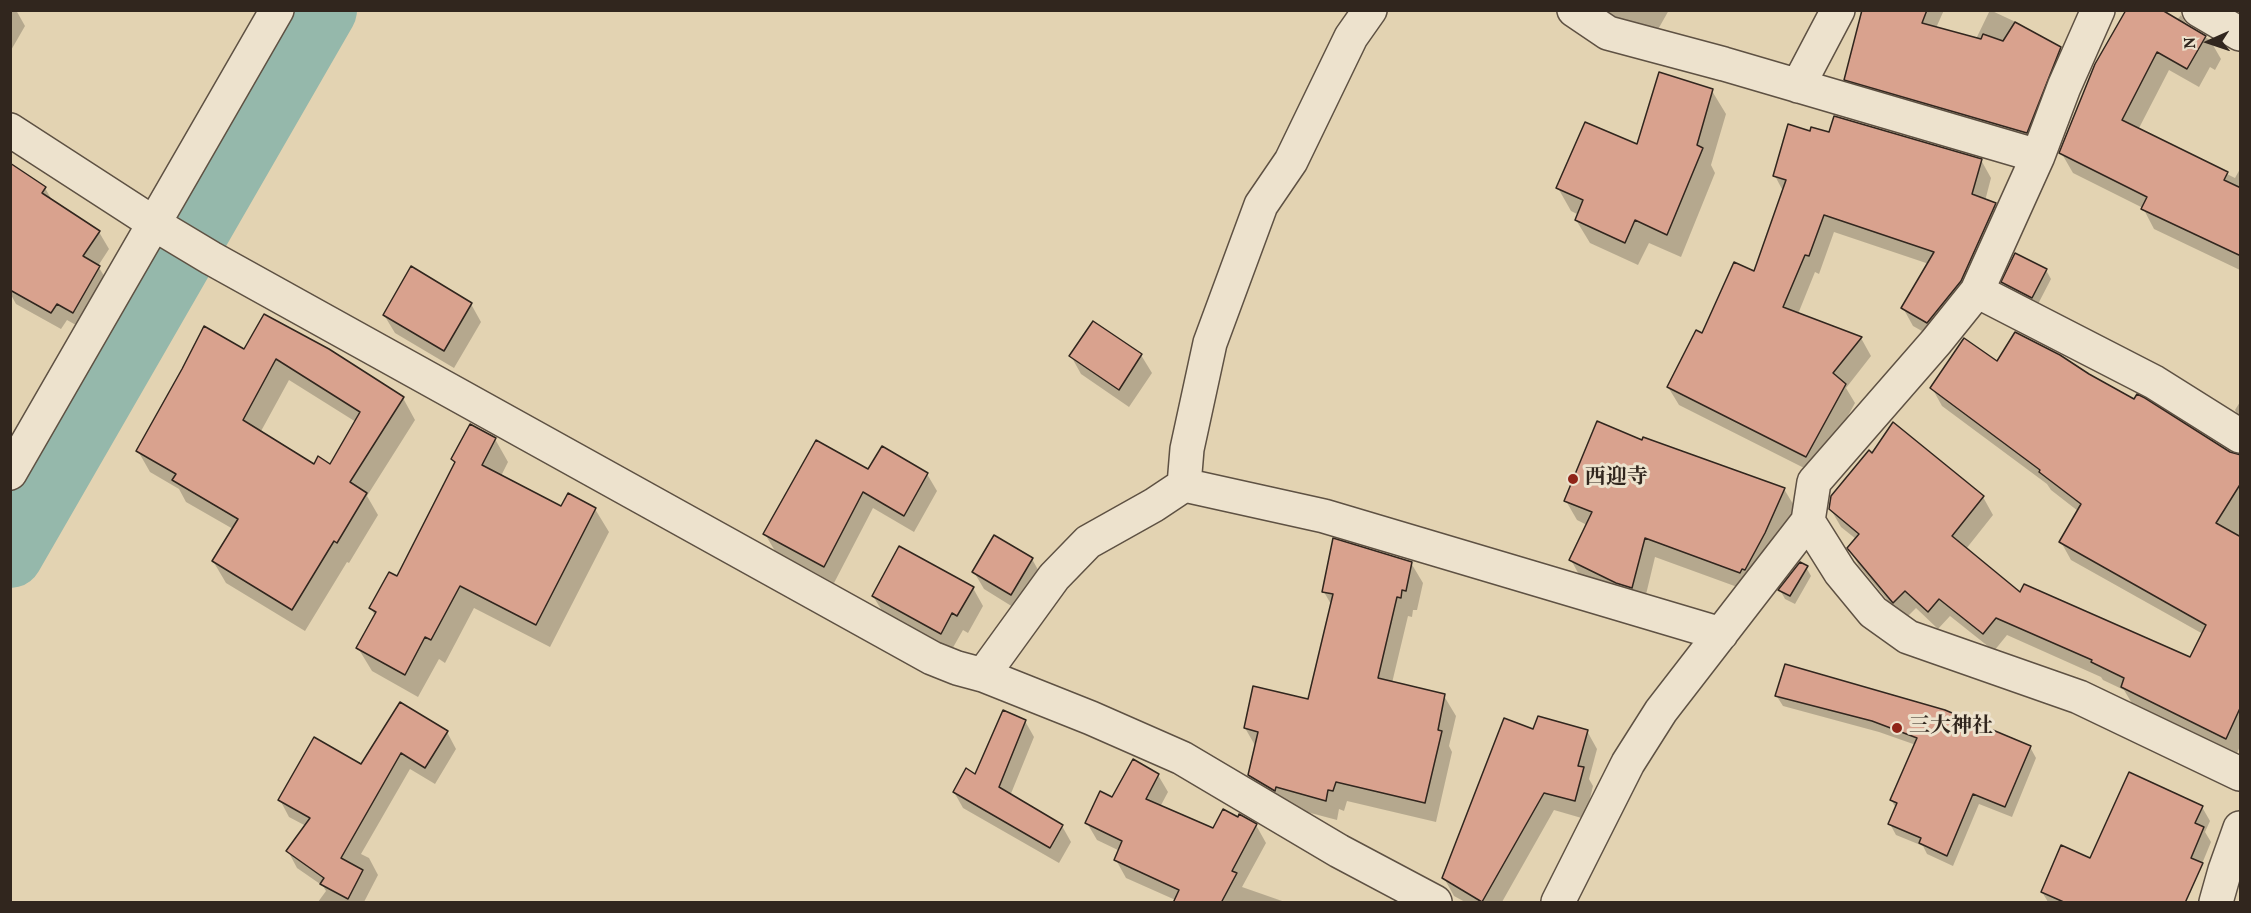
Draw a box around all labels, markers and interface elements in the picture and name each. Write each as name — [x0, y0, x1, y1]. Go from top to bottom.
north arrow — [2179, 12, 2239, 72]
text: N — [2180, 37, 2202, 49]
place label: 西迎寺 — [1585, 466, 1648, 492]
marker: 西迎寺 — [1566, 472, 1580, 486]
place label: 三大神社 — [1909, 715, 1993, 741]
marker: 三大神社 — [1890, 721, 1904, 735]

